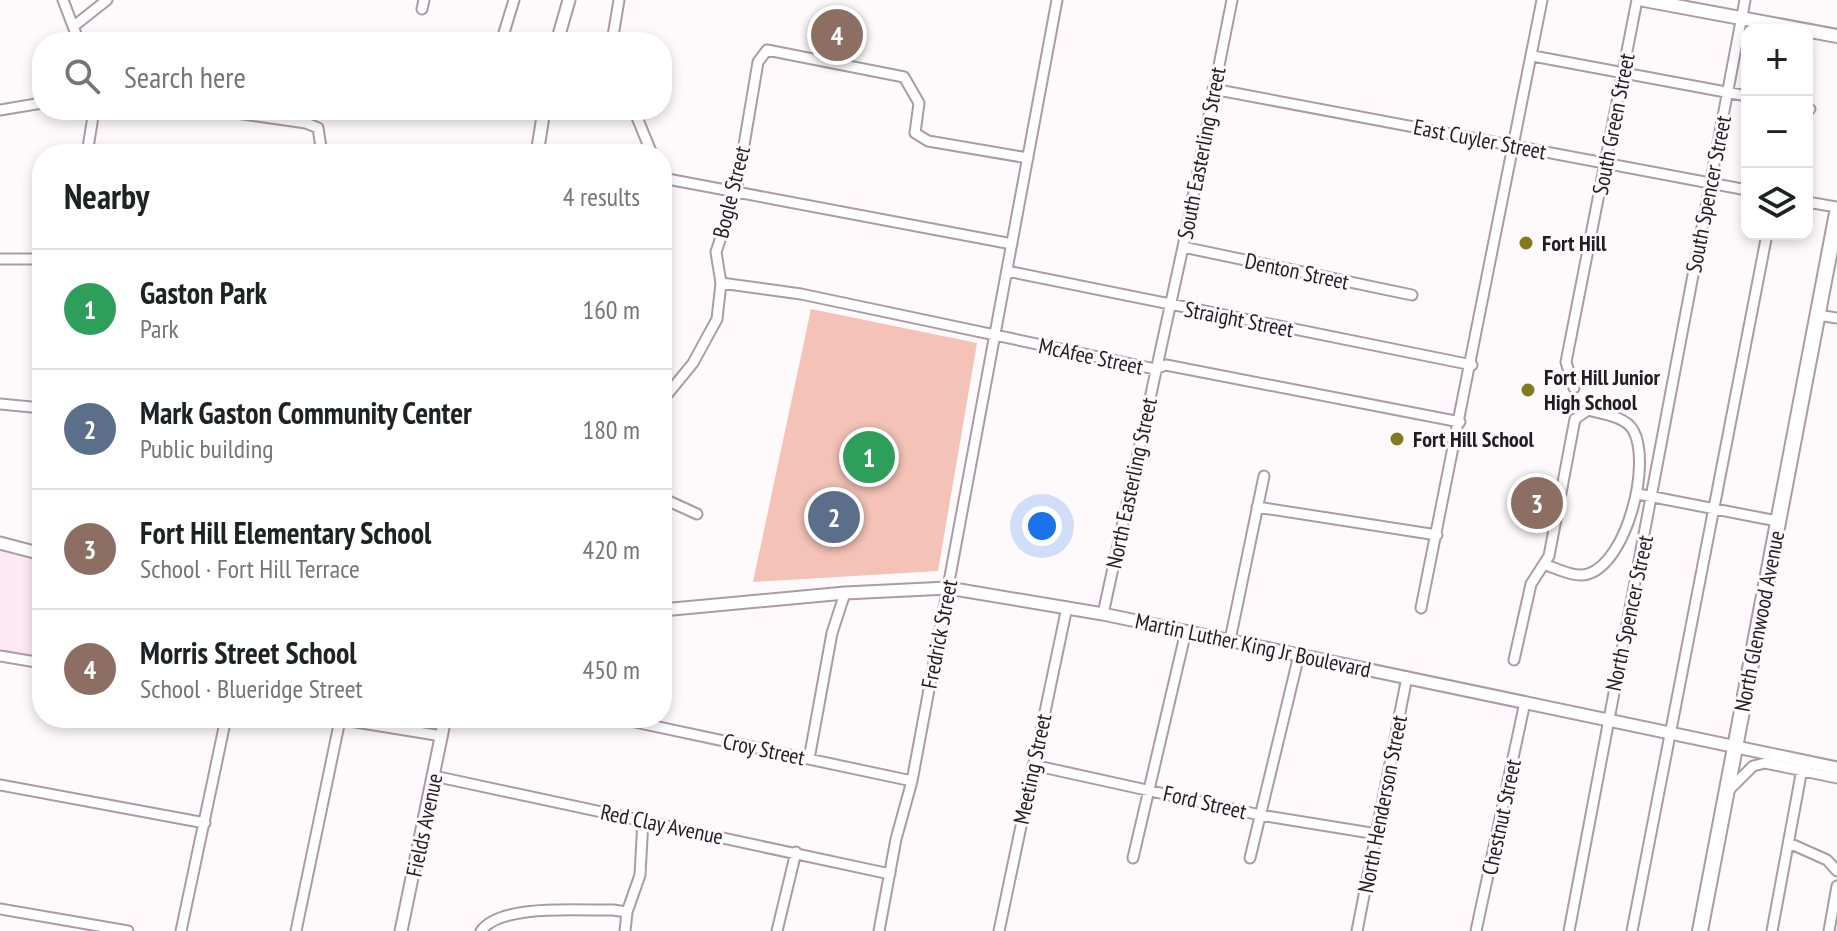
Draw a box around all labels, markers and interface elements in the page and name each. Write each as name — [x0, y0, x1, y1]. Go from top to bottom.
pin: 4 — [811, 5, 863, 65]
map controls — [1741, 24, 1813, 240]
button: + — [1741, 24, 1813, 96]
search box — [32, 32, 672, 120]
street label: South Green Street — [1586, 51, 1640, 197]
icon: search — [60, 54, 104, 98]
text: Search here — [124, 57, 246, 96]
street label: South Easterling Street — [1171, 65, 1231, 241]
button: − — [1741, 96, 1813, 168]
street label: East Cuyler Street — [1411, 112, 1549, 166]
street label: South Spencer Street — [1679, 113, 1737, 275]
street label: Bogle Street — [706, 143, 756, 241]
button: layers — [1741, 168, 1813, 240]
text: Nearby — [64, 174, 149, 218]
text: 4 results — [563, 180, 640, 213]
place label: Fort Hill — [1542, 229, 1607, 257]
marker: Fort Hill — [1517, 234, 1535, 252]
street label: Denton Street — [1242, 246, 1352, 296]
text: Gaston Park — [140, 273, 267, 312]
text: 1 — [84, 293, 96, 326]
text: 160 m — [582, 293, 640, 326]
street label: Straight Street — [1182, 295, 1296, 343]
text: Park — [140, 312, 179, 345]
street label: McAfee Street — [1036, 331, 1146, 381]
place label: Fort Hill Junior High School — [1544, 363, 1661, 416]
marker: Fort Hill Junior High School — [1519, 381, 1537, 399]
text: Mark Gaston Community Center — [140, 393, 472, 432]
street label: North Easterling Street — [1099, 395, 1163, 571]
text: 2 — [84, 413, 96, 446]
text: 180 m — [582, 413, 640, 446]
place label: Fort Hill School — [1413, 425, 1535, 453]
pin: 1 — [843, 427, 895, 487]
marker: Fort Hill School — [1388, 430, 1406, 448]
text: Public building — [140, 432, 273, 465]
pin: 3 — [1511, 473, 1563, 533]
pin: 2 — [808, 487, 860, 547]
your location — [1022, 506, 1062, 546]
text: Fort Hill Elementary School — [140, 513, 431, 552]
street label: North Glenwood Avenue — [1728, 528, 1790, 714]
street label: North Spencer Street — [1599, 532, 1659, 694]
text: 3 — [84, 533, 96, 566]
text: 420 m — [582, 533, 640, 566]
text: School · Fort Hill Terrace — [140, 552, 360, 585]
street label: Fredrick Street — [915, 577, 963, 691]
street label: Martin Luther King Jr Boulevard — [1133, 606, 1373, 684]
text: Morris Street School — [140, 633, 357, 672]
text: 4 — [84, 653, 96, 686]
text: 450 m — [582, 653, 640, 686]
text: School · Blueridge Street — [140, 672, 363, 705]
street label: Meeting Street — [1007, 711, 1057, 827]
street label: North Henderson Street — [1351, 713, 1413, 895]
street label: Croy Street — [721, 727, 807, 771]
street label: Chestnut Street — [1475, 756, 1527, 878]
street label: Fields Avenue — [399, 771, 449, 879]
street label: Ford Street — [1161, 779, 1249, 825]
street label: Red Clay Avenue — [598, 797, 726, 851]

